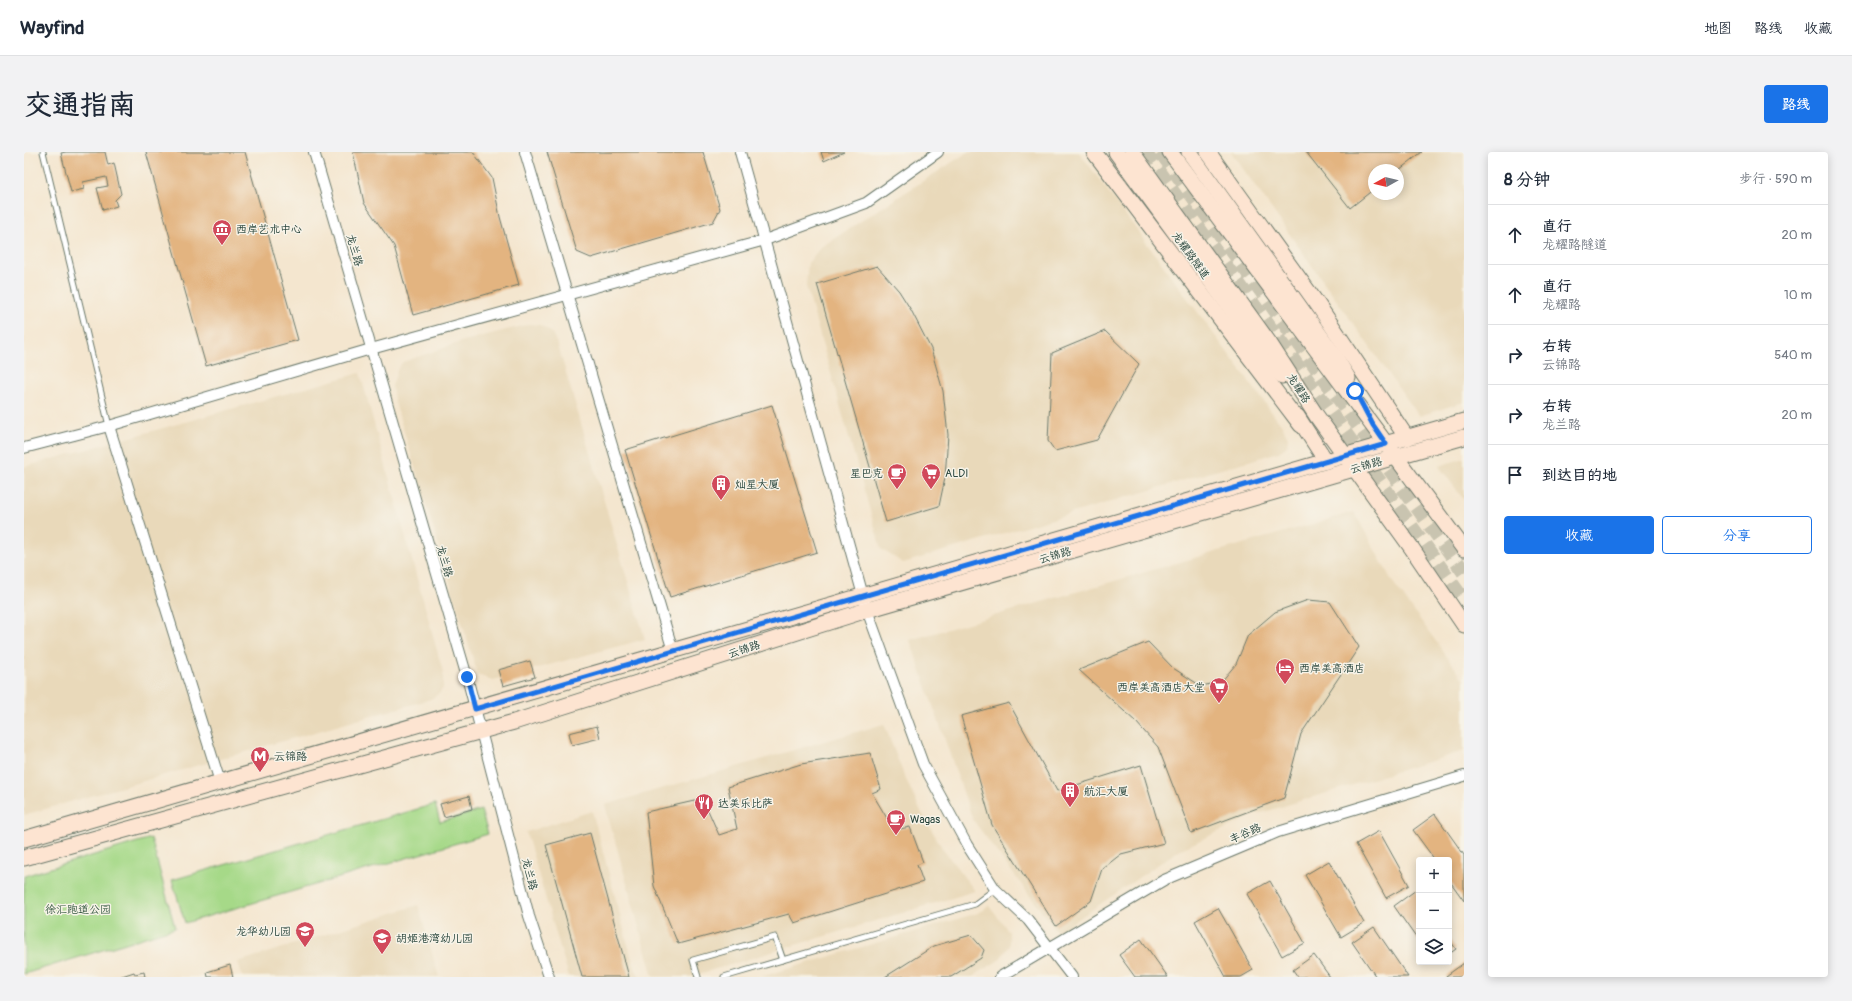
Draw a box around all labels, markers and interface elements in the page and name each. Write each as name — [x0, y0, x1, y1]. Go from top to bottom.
text: Wayfind — [20, 16, 84, 40]
text: 地图 — [1704, 20, 1732, 37]
text: 路线 — [1754, 20, 1782, 37]
text: 收藏 — [1804, 20, 1832, 37]
button: 路线 — [1764, 85, 1828, 123]
text: 交通指南 — [24, 88, 136, 123]
north arrow — [1368, 164, 1404, 200]
text: 8 分钟 — [1504, 169, 1550, 190]
text: 步行 · 590 m — [1739, 171, 1812, 187]
text: 直行 — [1542, 217, 1572, 236]
museum icon: 西岸艺术中心 — [211, 218, 233, 246]
place label: 西岸艺术中心 — [236, 223, 302, 236]
icon: ahead — [1504, 224, 1526, 246]
text: 20 m — [1781, 227, 1812, 243]
street label: 龙耀路隧道 — [1169, 229, 1212, 281]
street label: 龙兰路 — [344, 232, 365, 268]
text: 龙耀路隧道 — [1542, 237, 1607, 253]
text: 直行 — [1542, 277, 1572, 296]
icon: ahead — [1504, 284, 1526, 306]
text: 10 m — [1784, 287, 1812, 303]
text: 龙耀路 — [1542, 297, 1581, 313]
text: 右转 — [1542, 337, 1572, 356]
icon: right — [1504, 344, 1526, 366]
text: 540 m — [1774, 347, 1812, 363]
text: 云锦路 — [1542, 357, 1581, 373]
street label: 龙耀路 — [1284, 371, 1313, 406]
route start — [1346, 382, 1364, 400]
text: 右转 — [1542, 397, 1572, 416]
icon: right — [1504, 404, 1526, 426]
text: 20 m — [1781, 407, 1812, 423]
text: 龙兰路 — [1542, 417, 1581, 433]
street label: 云锦路 — [1348, 455, 1384, 476]
cafe icon: 星巴克 — [886, 462, 908, 490]
supermarket icon: ALDI — [920, 462, 942, 490]
icon: arrive — [1504, 464, 1526, 486]
text: 到达目的地 — [1542, 466, 1617, 485]
place label: 星巴克 — [850, 467, 883, 480]
place label: ALDI — [945, 467, 968, 480]
building icon: 灿星大厦 — [710, 473, 732, 501]
place label: 灿星大厦 — [735, 478, 779, 491]
button: 收藏 — [1504, 516, 1654, 554]
button: 分享 — [1662, 516, 1812, 554]
street label: 龙兰路 — [434, 543, 455, 579]
street label: 云锦路 — [1037, 545, 1073, 566]
street label: 云锦路 — [726, 638, 762, 661]
hotel icon: 西岸美高酒店 — [1274, 657, 1296, 685]
place label: 西岸美高酒店 — [1299, 662, 1365, 675]
route end — [458, 668, 476, 686]
supermarket icon: 西岸美高酒店大堂 — [1208, 676, 1230, 704]
place label: 西岸美高酒店大堂 — [1117, 681, 1205, 694]
metro station icon: 云锦路 — [249, 745, 271, 773]
place label: 云锦路 — [274, 750, 307, 763]
building icon: 航汇大厦 — [1059, 780, 1081, 808]
place label: 航汇大厦 — [1084, 785, 1128, 798]
restaurant icon: 达美乐比萨 — [693, 792, 715, 820]
place label: 达美乐比萨 — [718, 797, 773, 810]
cafe icon: Wagas — [885, 808, 907, 836]
place label: Wagas — [910, 813, 940, 826]
street label: 丰谷路 — [1227, 821, 1263, 846]
street label: 龙兰路 — [519, 857, 540, 892]
map controls — [1416, 857, 1452, 965]
button: + — [1416, 857, 1452, 893]
button: − — [1416, 893, 1452, 929]
park label: 徐汇跑道公园 — [45, 903, 111, 916]
school or university icon: 龙华幼儿园 — [294, 920, 316, 948]
place label: 龙华幼儿园 — [236, 925, 291, 938]
school or university icon: 胡姬港湾幼儿园 — [371, 927, 393, 955]
button: layers — [1416, 929, 1452, 965]
place label: 胡姬港湾幼儿园 — [396, 932, 473, 945]

